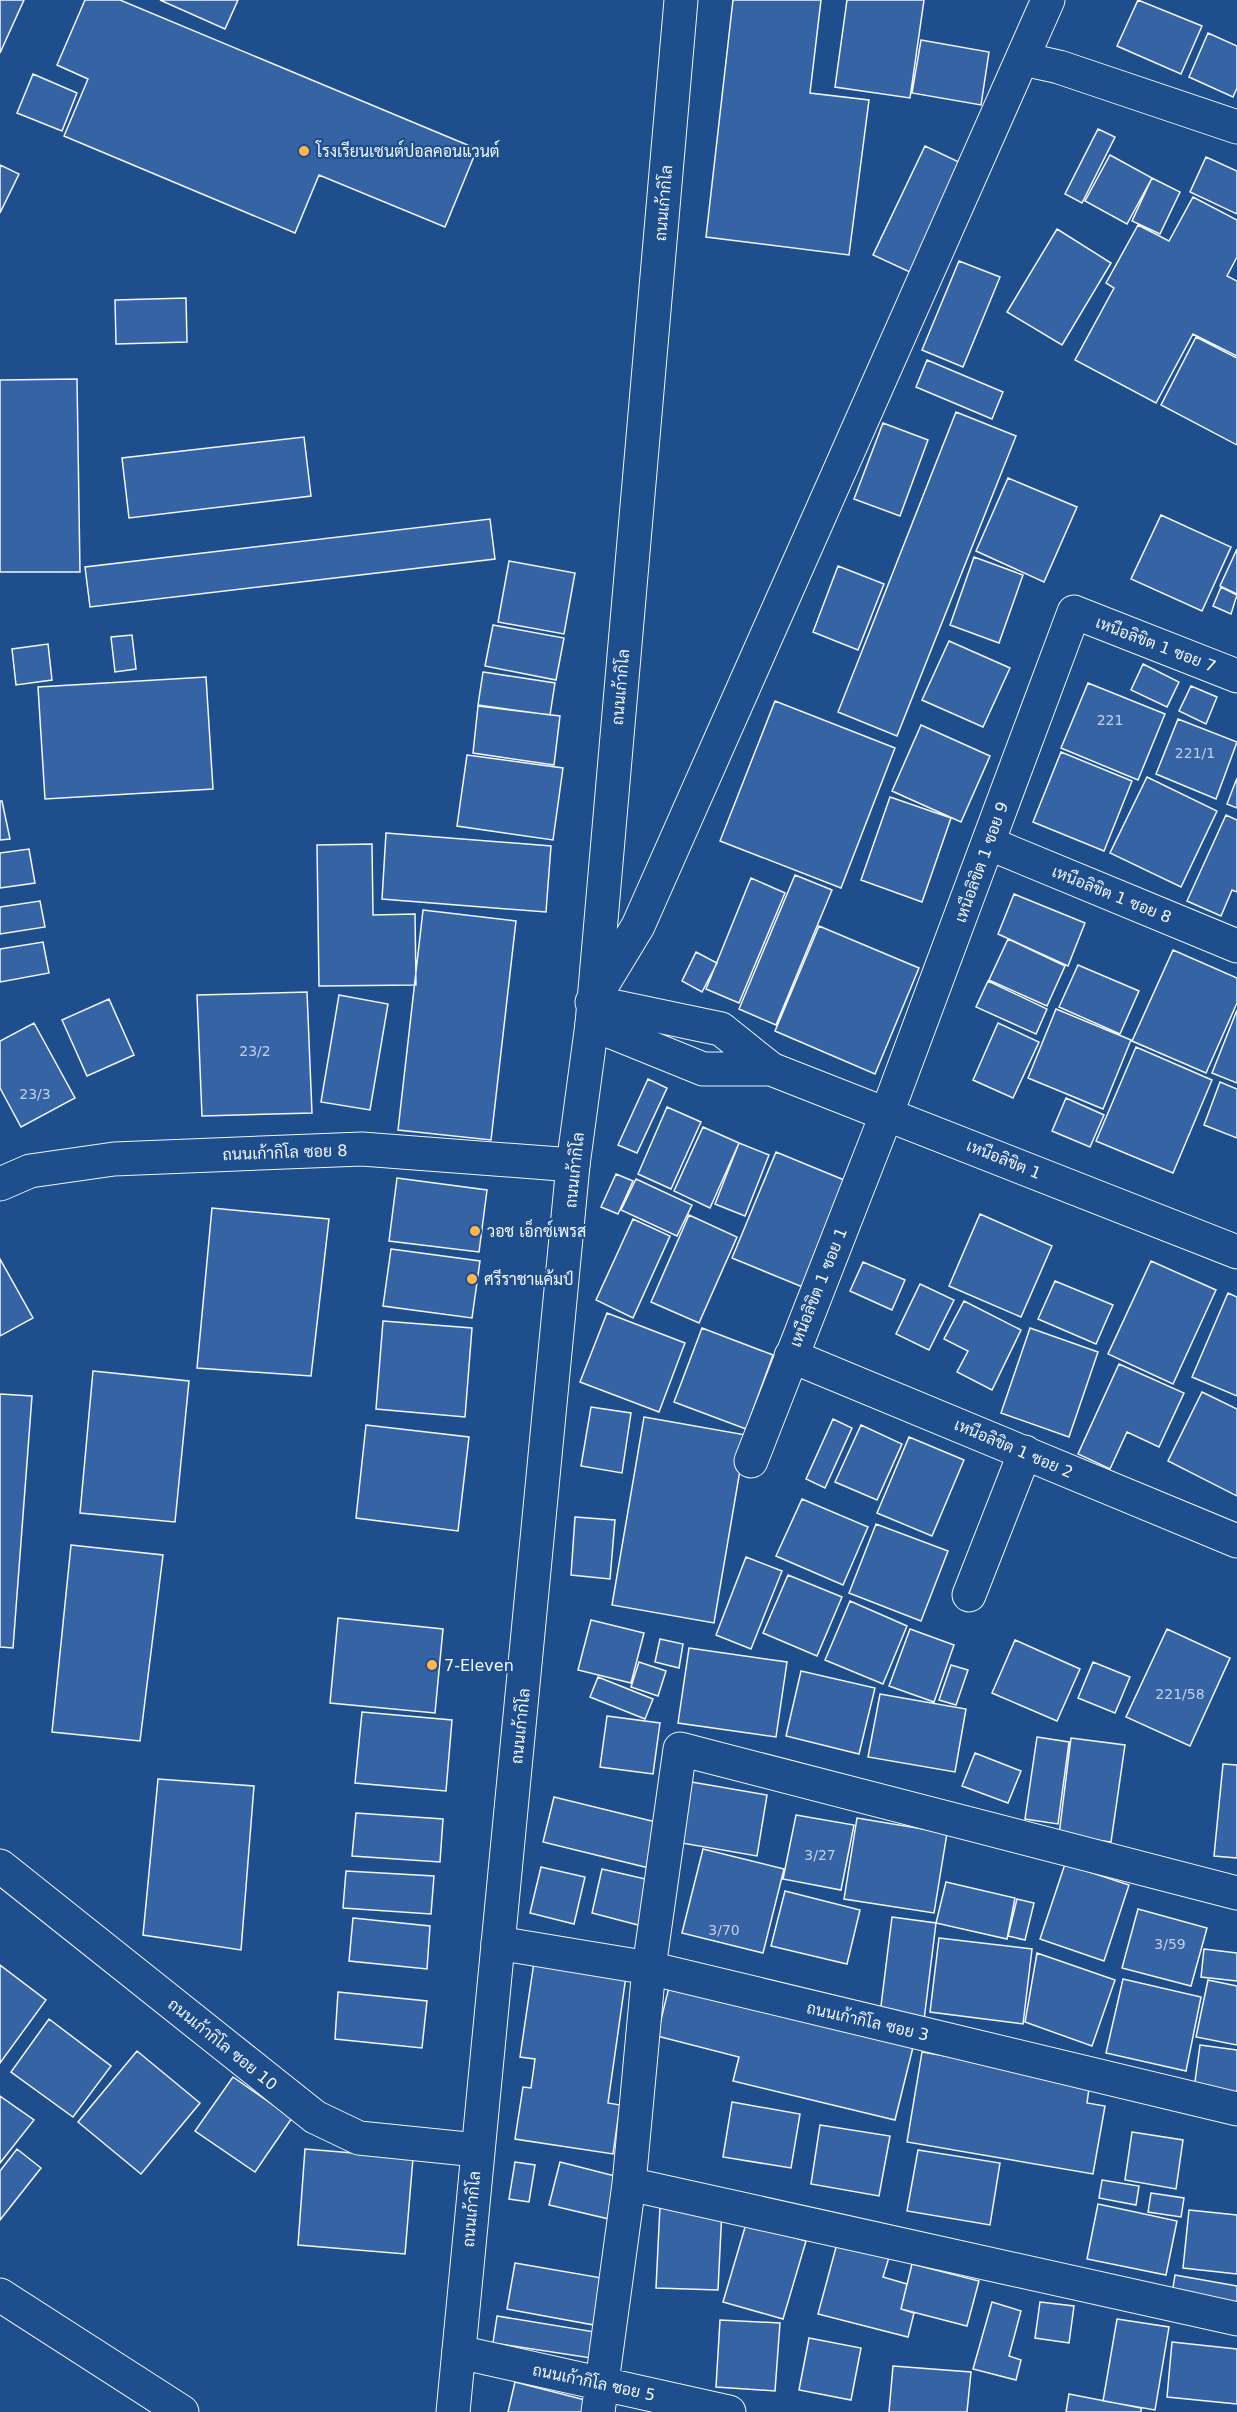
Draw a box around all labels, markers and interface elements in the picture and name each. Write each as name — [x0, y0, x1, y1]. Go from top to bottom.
place label: โรงเรียนเซนต์ปอลคอนแวนต์ — [315, 139, 500, 161]
marker: โรงเรียนเซนต์ปอลคอนแวนต์ — [297, 144, 311, 158]
street label: ถนนเก้ากิโล — [649, 164, 676, 242]
street label: เหนือลิขิต 1 ซอย 7 — [1093, 612, 1219, 676]
street label: ถนนเก้ากิโล — [606, 648, 633, 726]
house number: 221 — [1097, 712, 1123, 728]
house number: 221/1 — [1175, 745, 1215, 761]
street label: เหนือลิขิต 1 ซอย 9 — [950, 799, 1012, 925]
street label: เหนือลิขิต 1 ซอย 8 — [1049, 861, 1175, 927]
house number: 23/2 — [239, 1043, 271, 1059]
house number: 23/3 — [19, 1086, 51, 1102]
street label: ถนนเก้ากิโล — [559, 1131, 588, 1209]
street label: เหนือลิขิต 1 — [964, 1135, 1044, 1183]
street label: ถนนเก้ากิโล ซอย 8 — [222, 1139, 348, 1164]
place label: วอช เอ็กซ์เพรส — [487, 1218, 586, 1241]
marker: วอช เอ็กซ์เพรส — [468, 1224, 482, 1238]
street label: เหนือลิขิต 1 ซอย 1 — [785, 1224, 851, 1350]
place label: ศรีราชาแค้มป์ — [484, 1268, 574, 1289]
marker: ศรีราชาแค้มป์ — [465, 1272, 479, 1286]
street label: เหนือลิขิต 1 ซอย 2 — [952, 1414, 1076, 1482]
place label: 7-Eleven — [444, 1656, 514, 1675]
marker: 7-Eleven — [425, 1658, 439, 1672]
house number: 221/58 — [1155, 1686, 1205, 1702]
street label: ถนนเก้ากิโล — [505, 1687, 534, 1765]
house number: 3/27 — [804, 1847, 836, 1863]
house number: 3/70 — [708, 1922, 740, 1938]
house number: 3/59 — [1154, 1936, 1186, 1952]
street label: ถนนเก้ากิโล ซอย 10 — [164, 1993, 282, 2094]
street label: ถนนเก้ากิโล ซอย 3 — [805, 1996, 931, 2045]
street label: ถนนเก้ากิโล — [457, 2170, 484, 2248]
street label: ถนนเก้ากิโล ซอย 5 — [531, 2358, 657, 2405]

